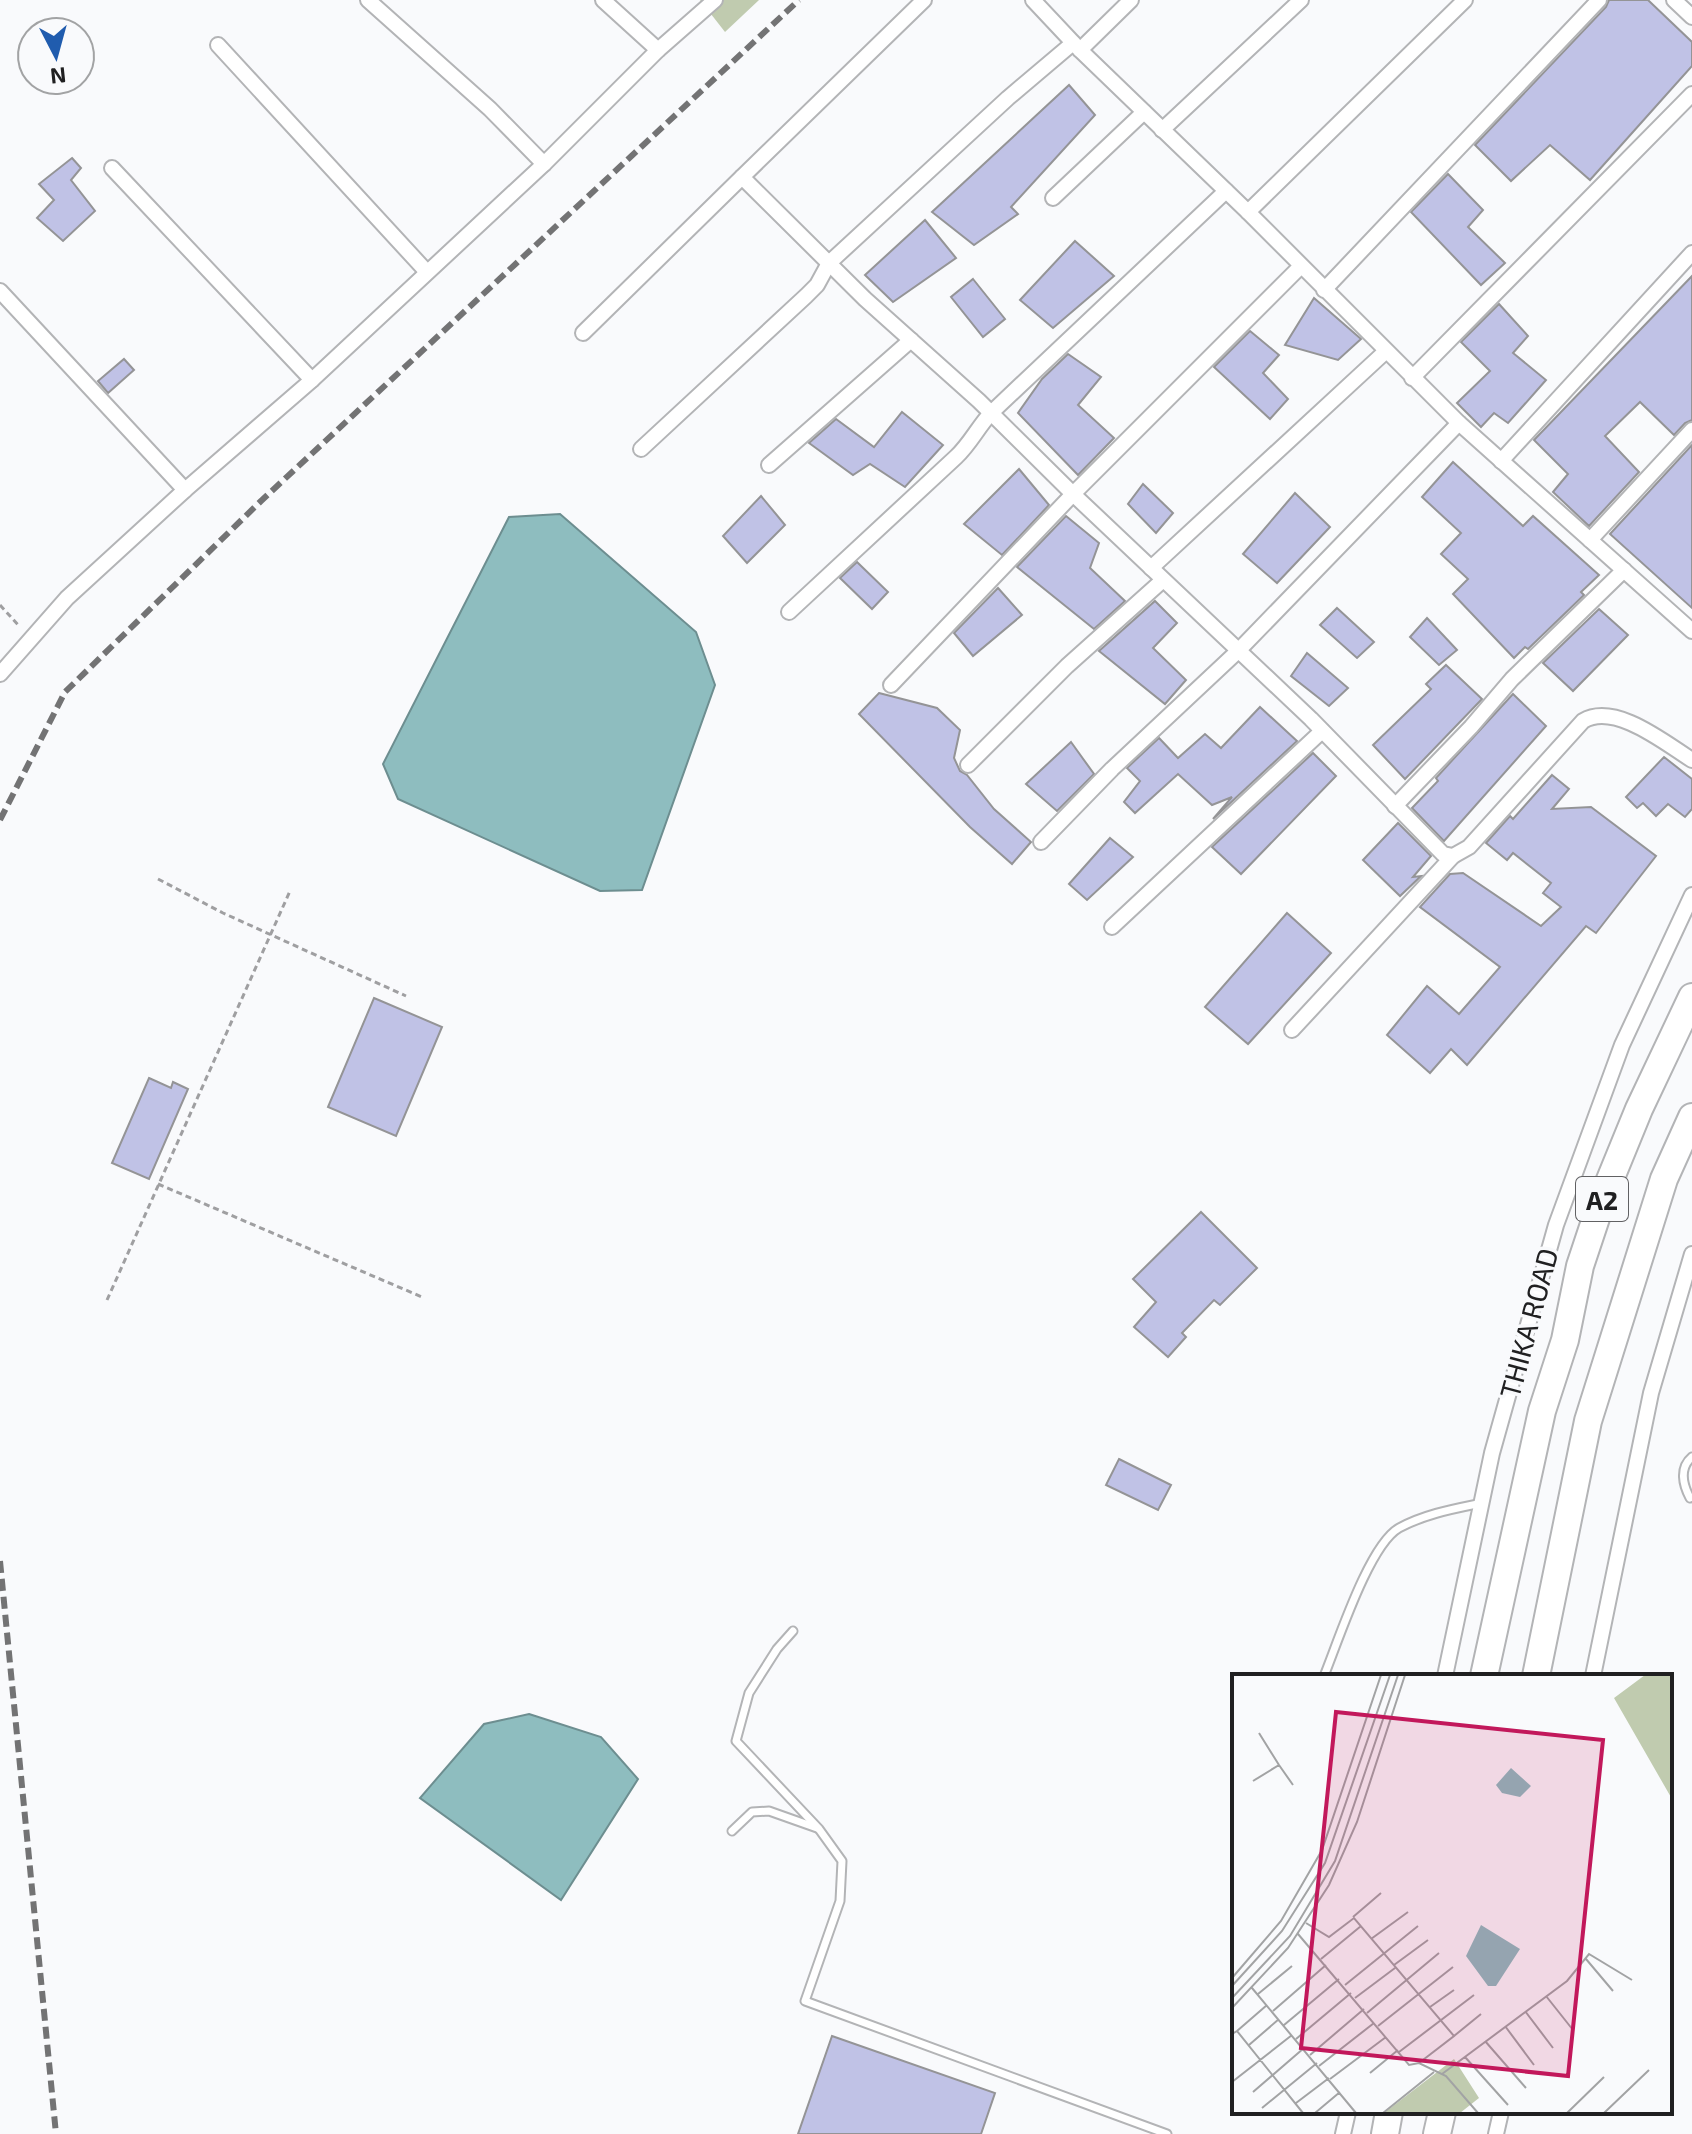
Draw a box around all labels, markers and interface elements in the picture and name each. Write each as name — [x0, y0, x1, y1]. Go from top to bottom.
north arrow — [16, 16, 96, 96]
text: N — [49, 63, 67, 91]
road number: A2 — [1576, 1177, 1628, 1221]
street label: THIKA ROAD — [1492, 1244, 1564, 1402]
inset map — [1232, 1674, 1672, 2114]

